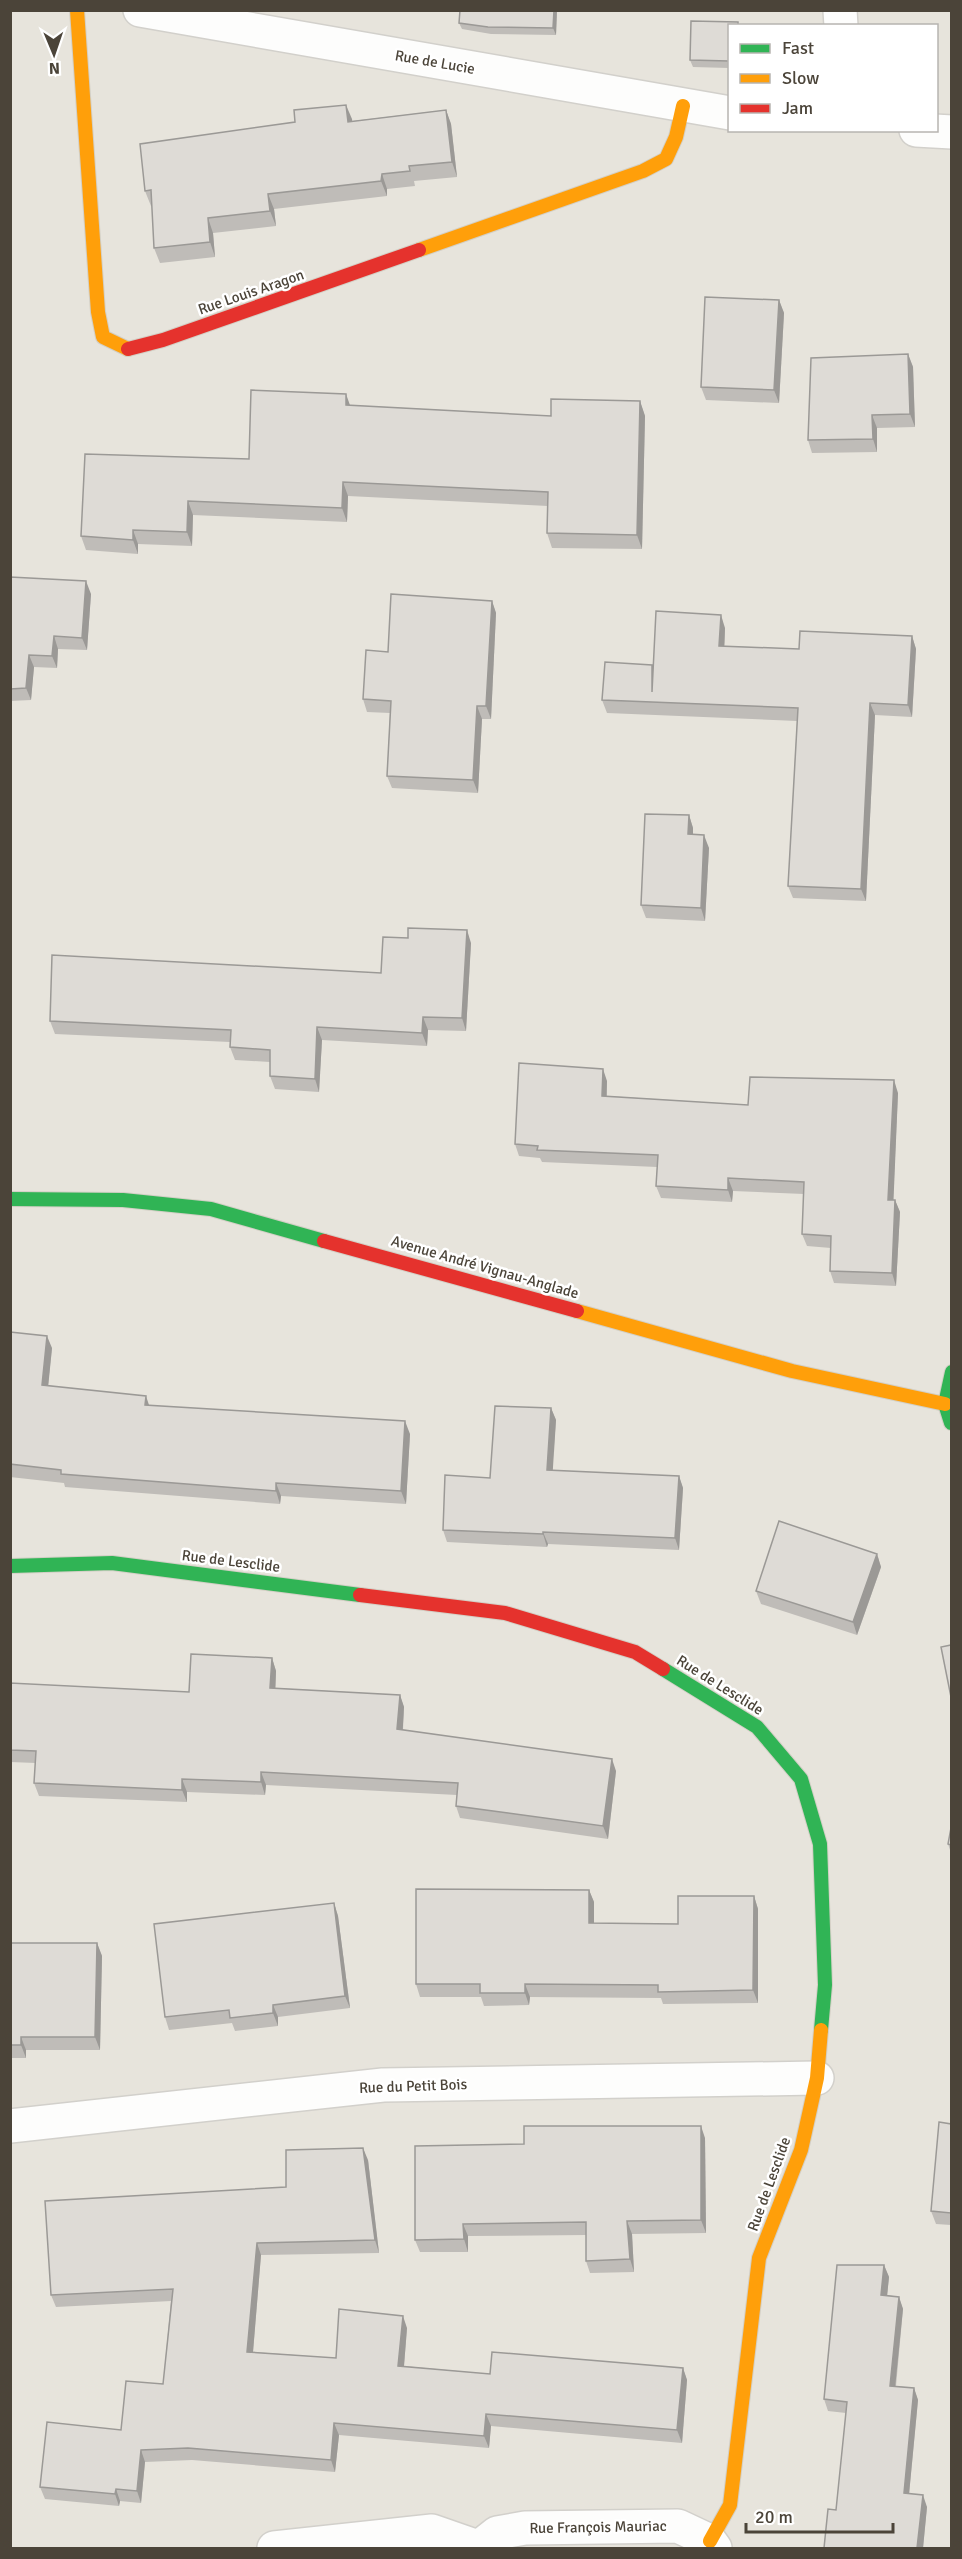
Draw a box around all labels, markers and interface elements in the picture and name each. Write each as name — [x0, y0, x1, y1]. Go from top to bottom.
north arrow — [24, 24, 84, 84]
legend — [728, 24, 938, 132]
text: Fast — [782, 37, 814, 59]
street label: Rue de Lucie — [394, 46, 476, 78]
text: N — [49, 58, 60, 78]
text: Slow — [782, 67, 819, 89]
text: Jam — [782, 97, 813, 119]
street label: Rue Louis Aragon — [196, 265, 306, 319]
street label: Avenue André Vignau-Anglade — [389, 1232, 581, 1302]
street label: Rue de Lesclide — [181, 1546, 281, 1576]
street label: Rue de Lesclide — [673, 1651, 767, 1719]
street label: Rue du Petit Bois — [359, 2075, 468, 2097]
street label: Rue de Lesclide — [744, 2134, 794, 2234]
scale bar — [746, 2496, 893, 2534]
text: 20 m — [755, 2506, 793, 2528]
street label: Rue François Mauriac — [529, 2517, 667, 2537]

